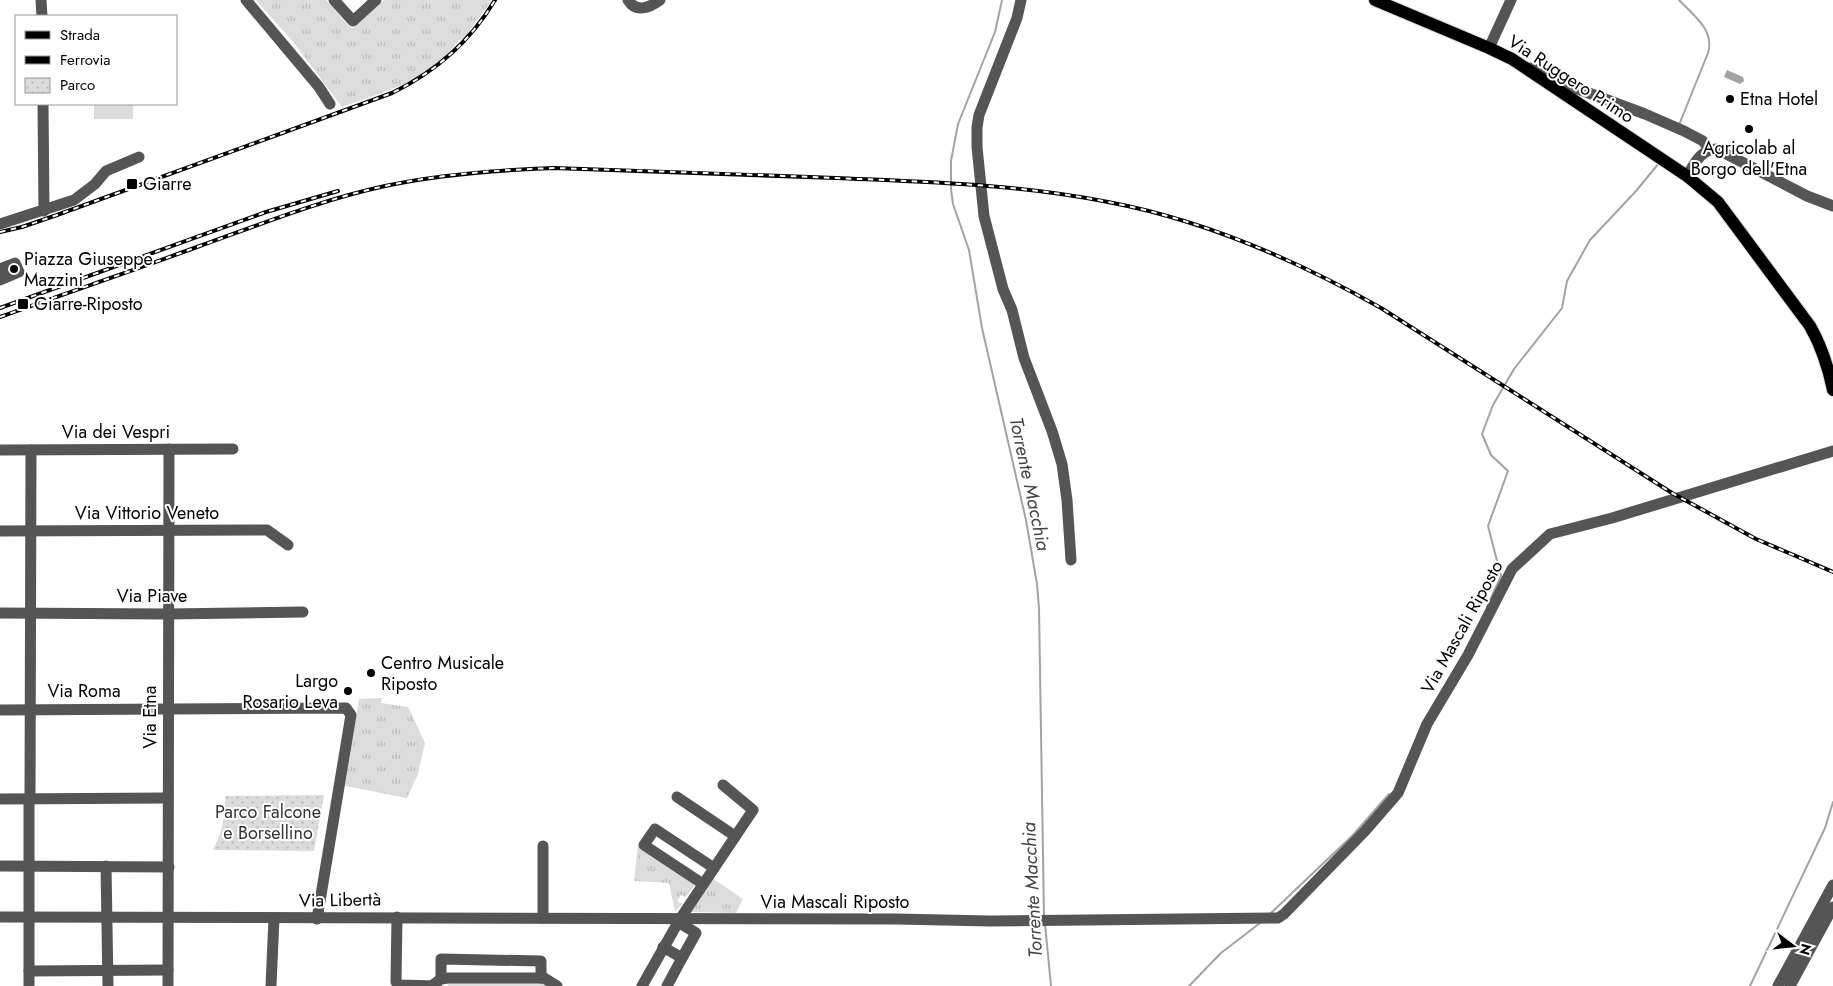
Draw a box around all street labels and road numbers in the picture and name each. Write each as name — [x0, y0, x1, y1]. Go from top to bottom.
street label: Via Ruggero Primo — [1503, 29, 1639, 130]
street label: Via dei Vespri — [62, 419, 170, 445]
street label: Via Vittorio Veneto — [75, 500, 219, 526]
street label: Via Mascali Riposto — [1415, 555, 1510, 698]
street label: Via Piave — [117, 583, 187, 609]
street label: Via Roma — [47, 678, 121, 704]
street label: Via Etna — [137, 686, 163, 748]
street label: Via Libertà — [299, 886, 381, 914]
street label: Via Mascali Riposto — [761, 889, 910, 915]

